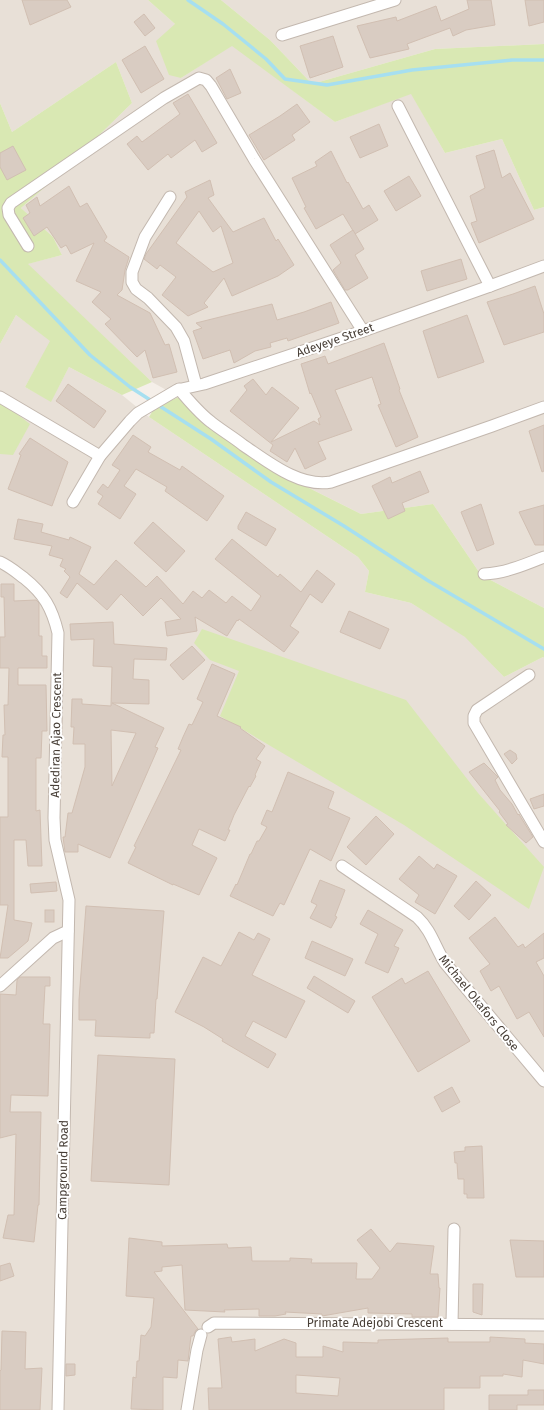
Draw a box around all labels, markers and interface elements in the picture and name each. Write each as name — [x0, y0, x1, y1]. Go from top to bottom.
street label: Adeyeye Street — [294, 320, 376, 360]
street label: Adediran Ajao Crescent — [48, 672, 64, 798]
street label: Michael Okafors Close — [436, 952, 522, 1054]
street label: Campground Road — [55, 1120, 71, 1220]
street label: Primate Adejobi Crescent — [307, 1316, 444, 1330]

